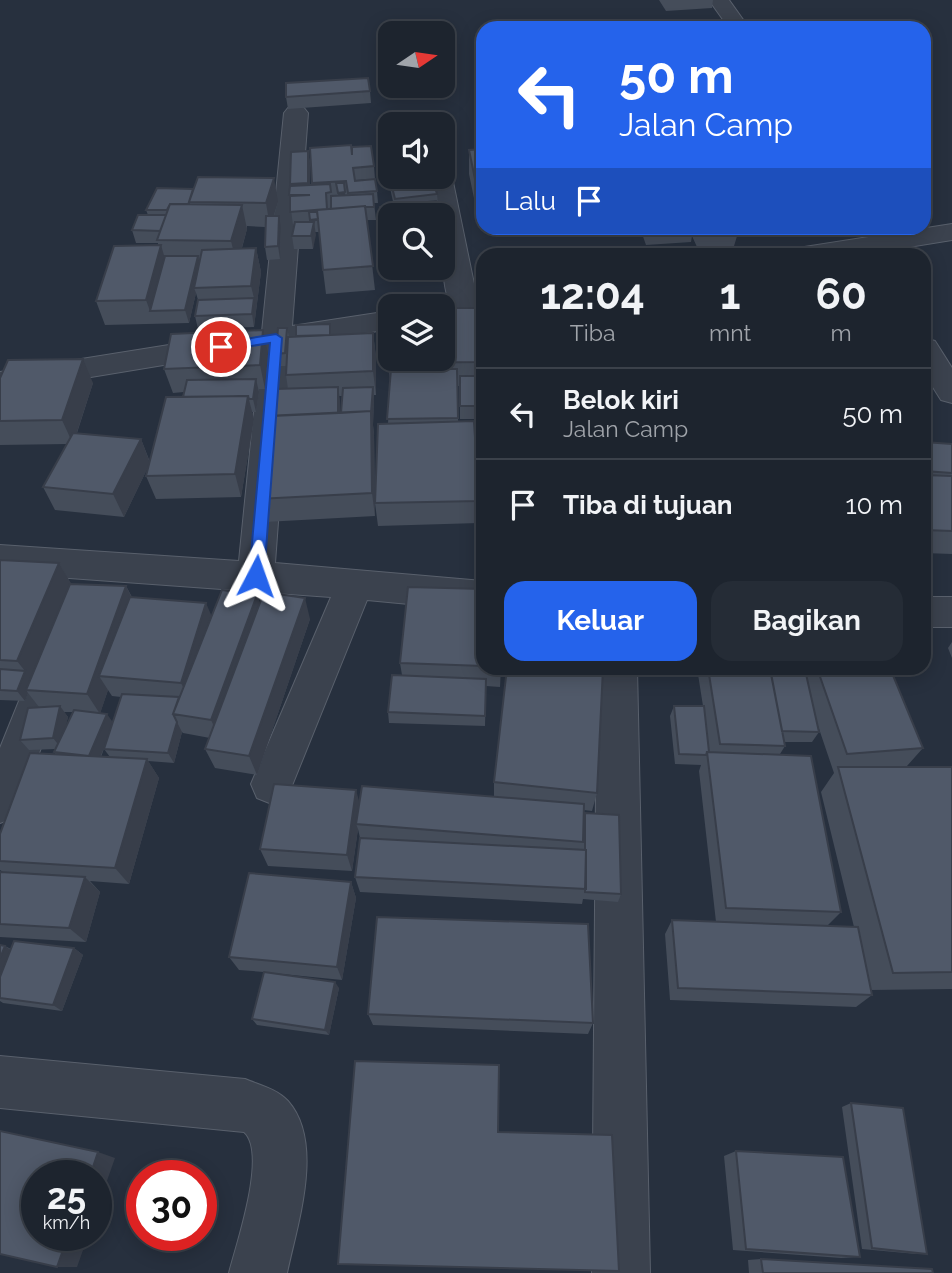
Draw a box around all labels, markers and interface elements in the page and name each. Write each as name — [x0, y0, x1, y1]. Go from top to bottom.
north arrow — [378, 21, 455, 98]
map controls — [378, 21, 455, 371]
text: 50 m — [619, 47, 734, 104]
icon: left — [504, 49, 595, 140]
text: Jalan Camp — [619, 106, 793, 143]
button: sound — [378, 112, 455, 189]
icon: arrive — [570, 182, 608, 220]
text: Lalu — [504, 186, 556, 216]
button: search — [378, 203, 455, 280]
text: 12:04 — [540, 270, 645, 319]
text: 1 — [720, 270, 741, 319]
text: 60 — [815, 270, 867, 319]
button: layers — [378, 294, 455, 371]
pin — [191, 317, 251, 377]
text: Tiba — [570, 319, 615, 346]
text: mnt — [709, 319, 751, 346]
text: m — [831, 319, 852, 346]
icon: arrive — [202, 328, 240, 366]
text: Belok kiri — [563, 385, 679, 415]
icon: left — [504, 395, 542, 433]
text: 50 m — [842, 399, 903, 429]
text: Jalan Camp — [563, 415, 688, 442]
icon: arrive — [504, 486, 542, 524]
text: Tiba di tujuan — [563, 490, 733, 520]
text: 10 m — [845, 490, 903, 520]
position arrow — [219, 539, 293, 613]
button: Keluar — [504, 581, 697, 661]
button: Bagikan — [711, 581, 903, 661]
speed limit sign: 30 — [126, 1160, 217, 1251]
text: 25 — [47, 1176, 86, 1217]
text: km/h — [43, 1212, 90, 1233]

